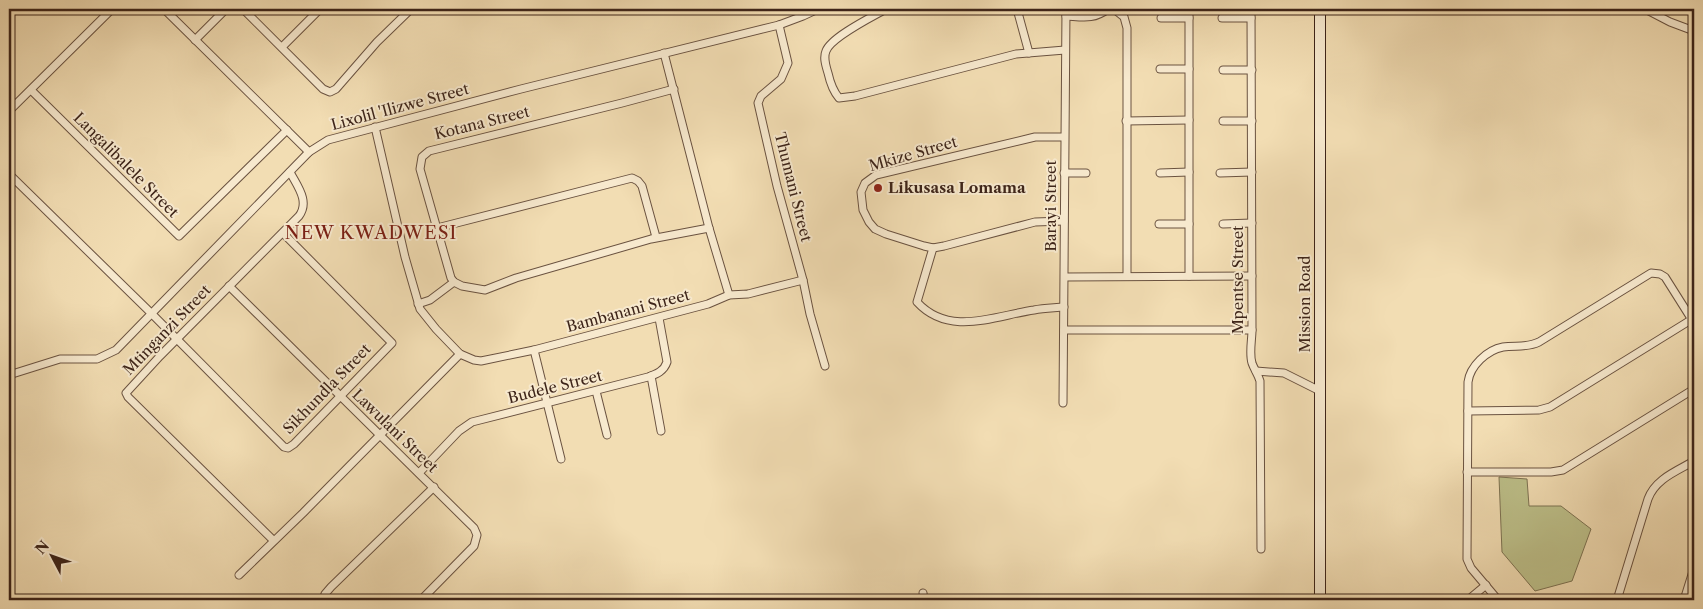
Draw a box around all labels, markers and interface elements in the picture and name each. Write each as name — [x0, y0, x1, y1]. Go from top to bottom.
street label: Lixolil 'Ilizwe Street — [329, 79, 472, 134]
street label: Kotana Street — [432, 101, 532, 143]
street label: Langalibalele Street — [70, 108, 183, 222]
street label: Thumani Street — [771, 130, 816, 244]
street label: Mkize Street — [866, 132, 960, 175]
street label: Barayi Street — [1041, 160, 1060, 252]
place label: Likusasa Lomama — [888, 178, 1026, 197]
marker: Likusasa Lomama — [872, 182, 884, 194]
district label: NEW KWADWESI — [285, 222, 457, 244]
street label: Mpentse Street — [1228, 225, 1247, 334]
street label: Mission Road — [1295, 255, 1314, 353]
street label: Mtinganzi Street — [119, 280, 215, 379]
street label: Bambanani Street — [564, 285, 692, 336]
street label: Sikhundla Street — [279, 339, 375, 438]
street label: Budele Street — [506, 365, 605, 407]
street label: Lawulani Street — [349, 385, 443, 477]
north arrow — [28, 532, 78, 582]
text: N — [31, 537, 53, 558]

